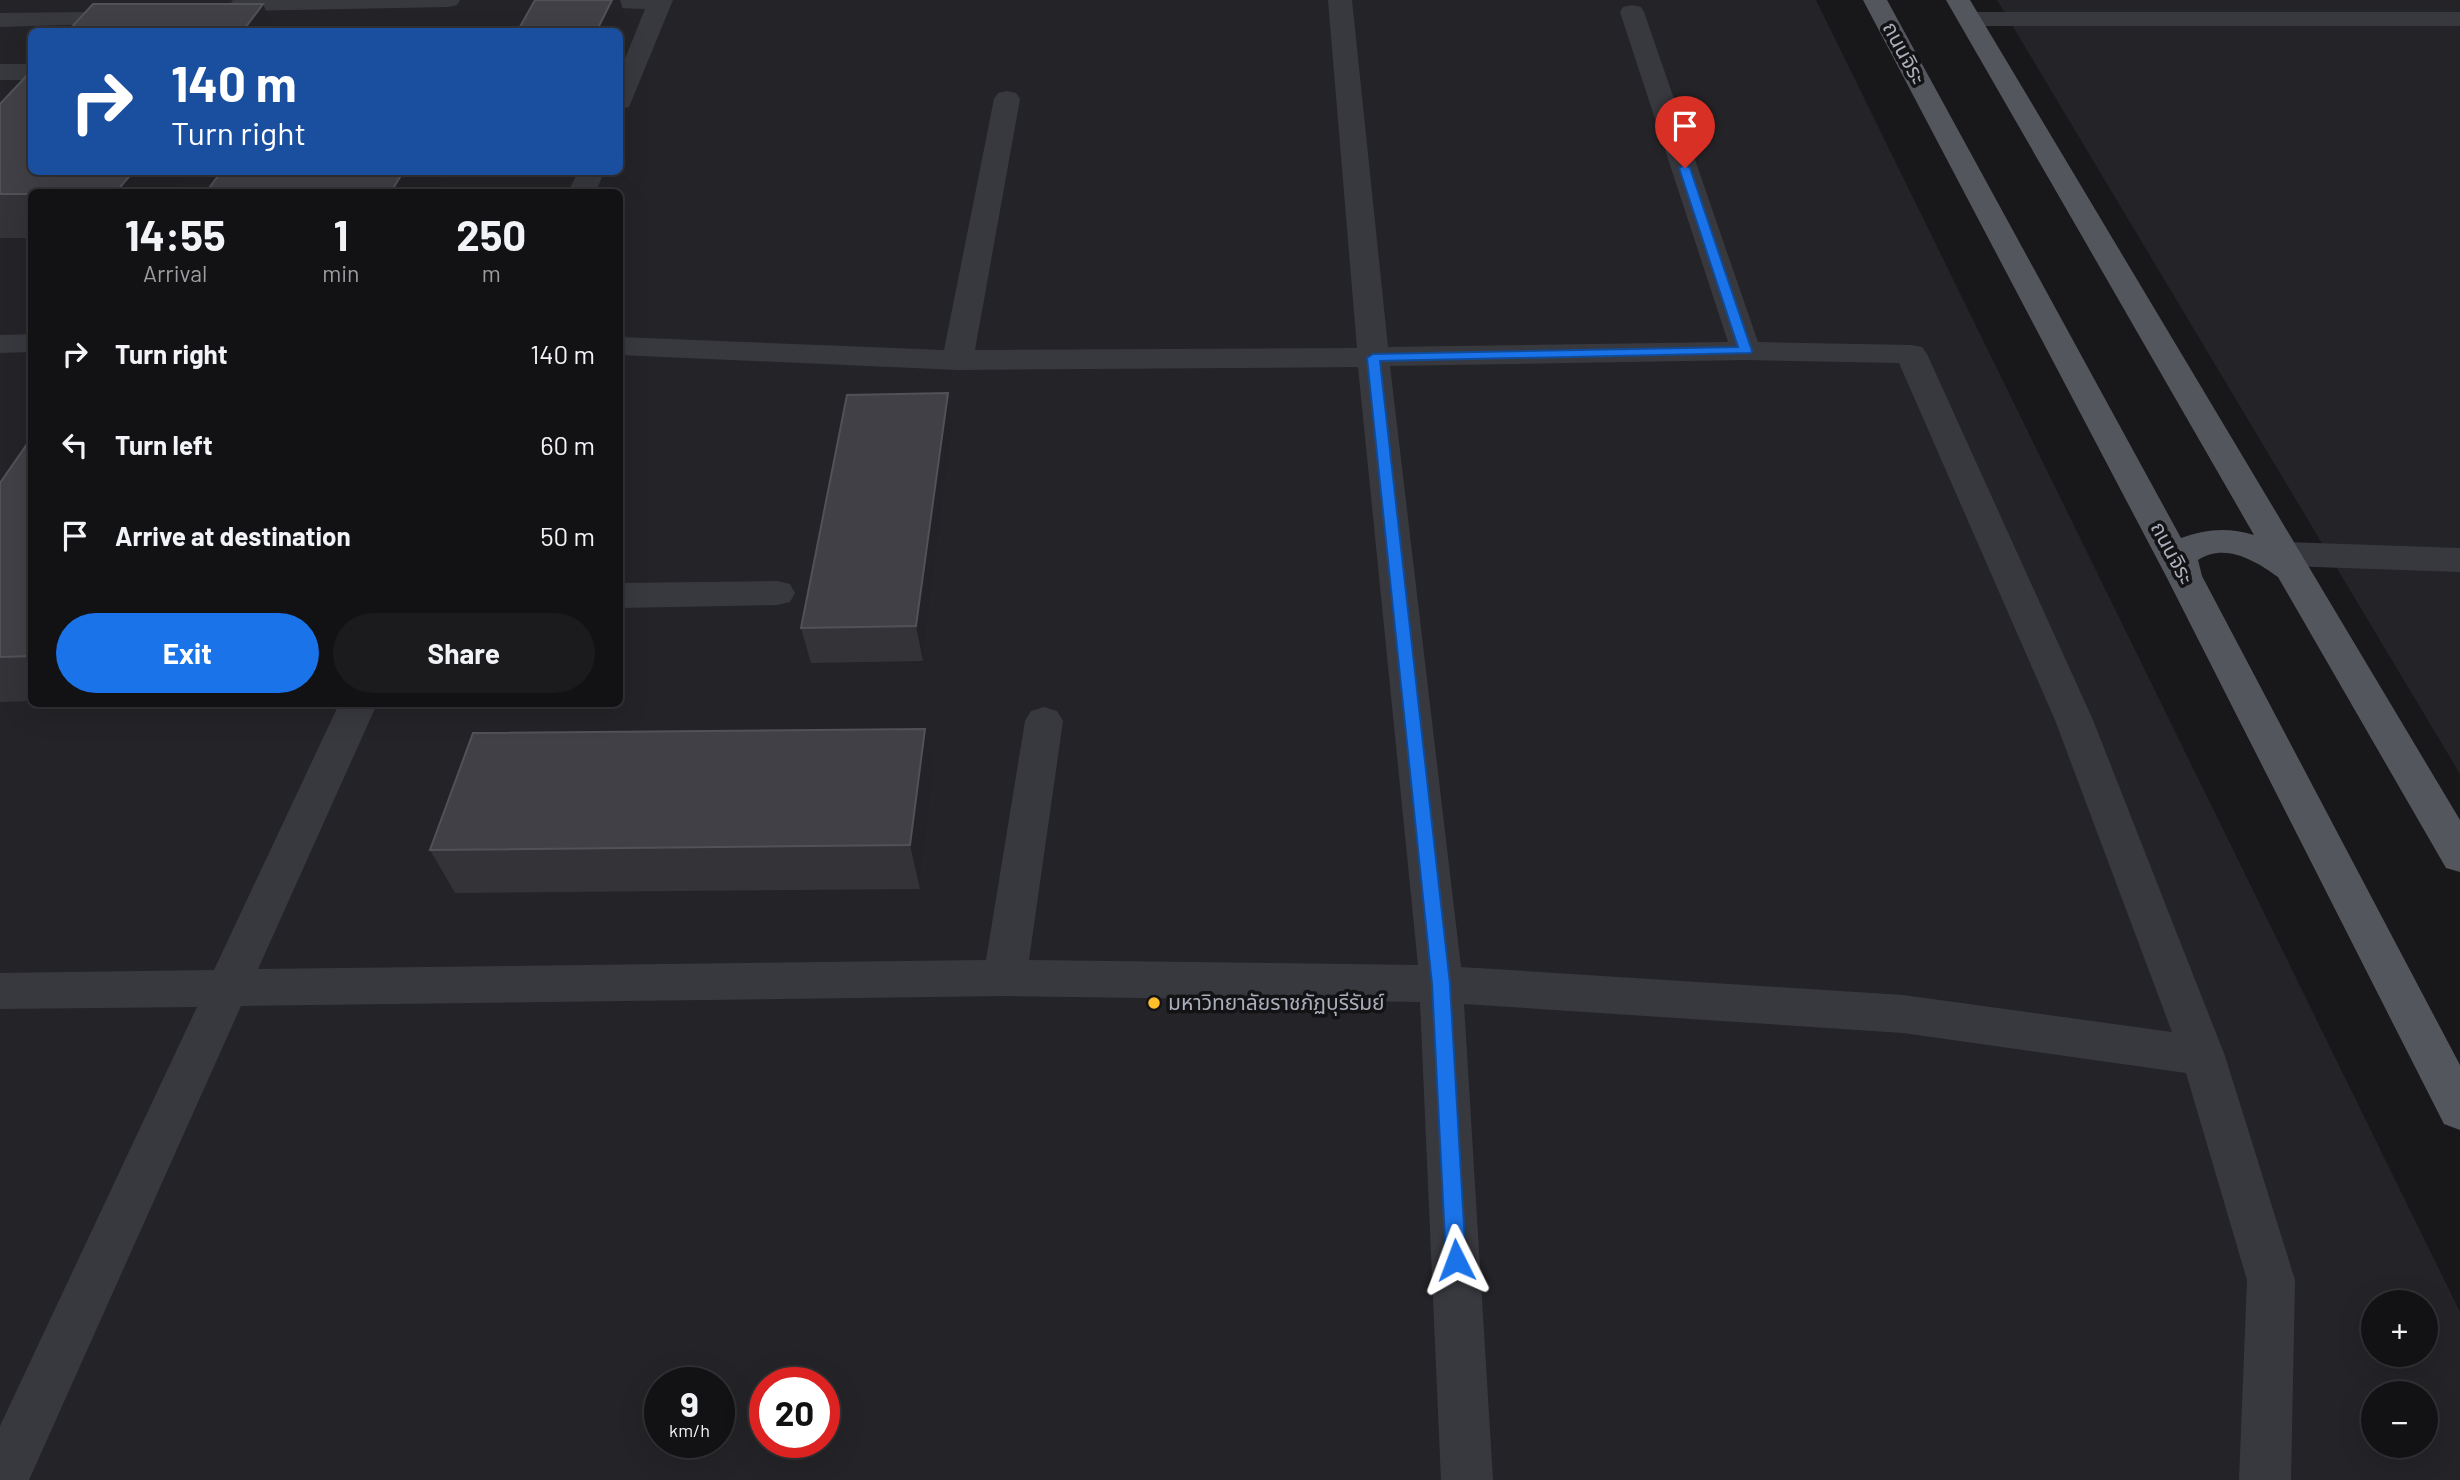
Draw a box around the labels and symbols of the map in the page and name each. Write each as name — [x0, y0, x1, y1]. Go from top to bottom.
street label: ถนนจิระ — [1879, 17, 1932, 88]
pin — [1655, 96, 1715, 168]
street label: ถนนจิระ — [2147, 517, 2200, 588]
place label: มหาวิทยาลัยราชภัฏบุรีรัมย์ — [1168, 989, 1385, 1016]
marker: มหาวิทยาลัยราชภัฏบุรีรัมย์ — [1146, 995, 1162, 1011]
position arrow — [1419, 1223, 1493, 1297]
speed limit sign: 20 — [749, 1367, 840, 1458]

